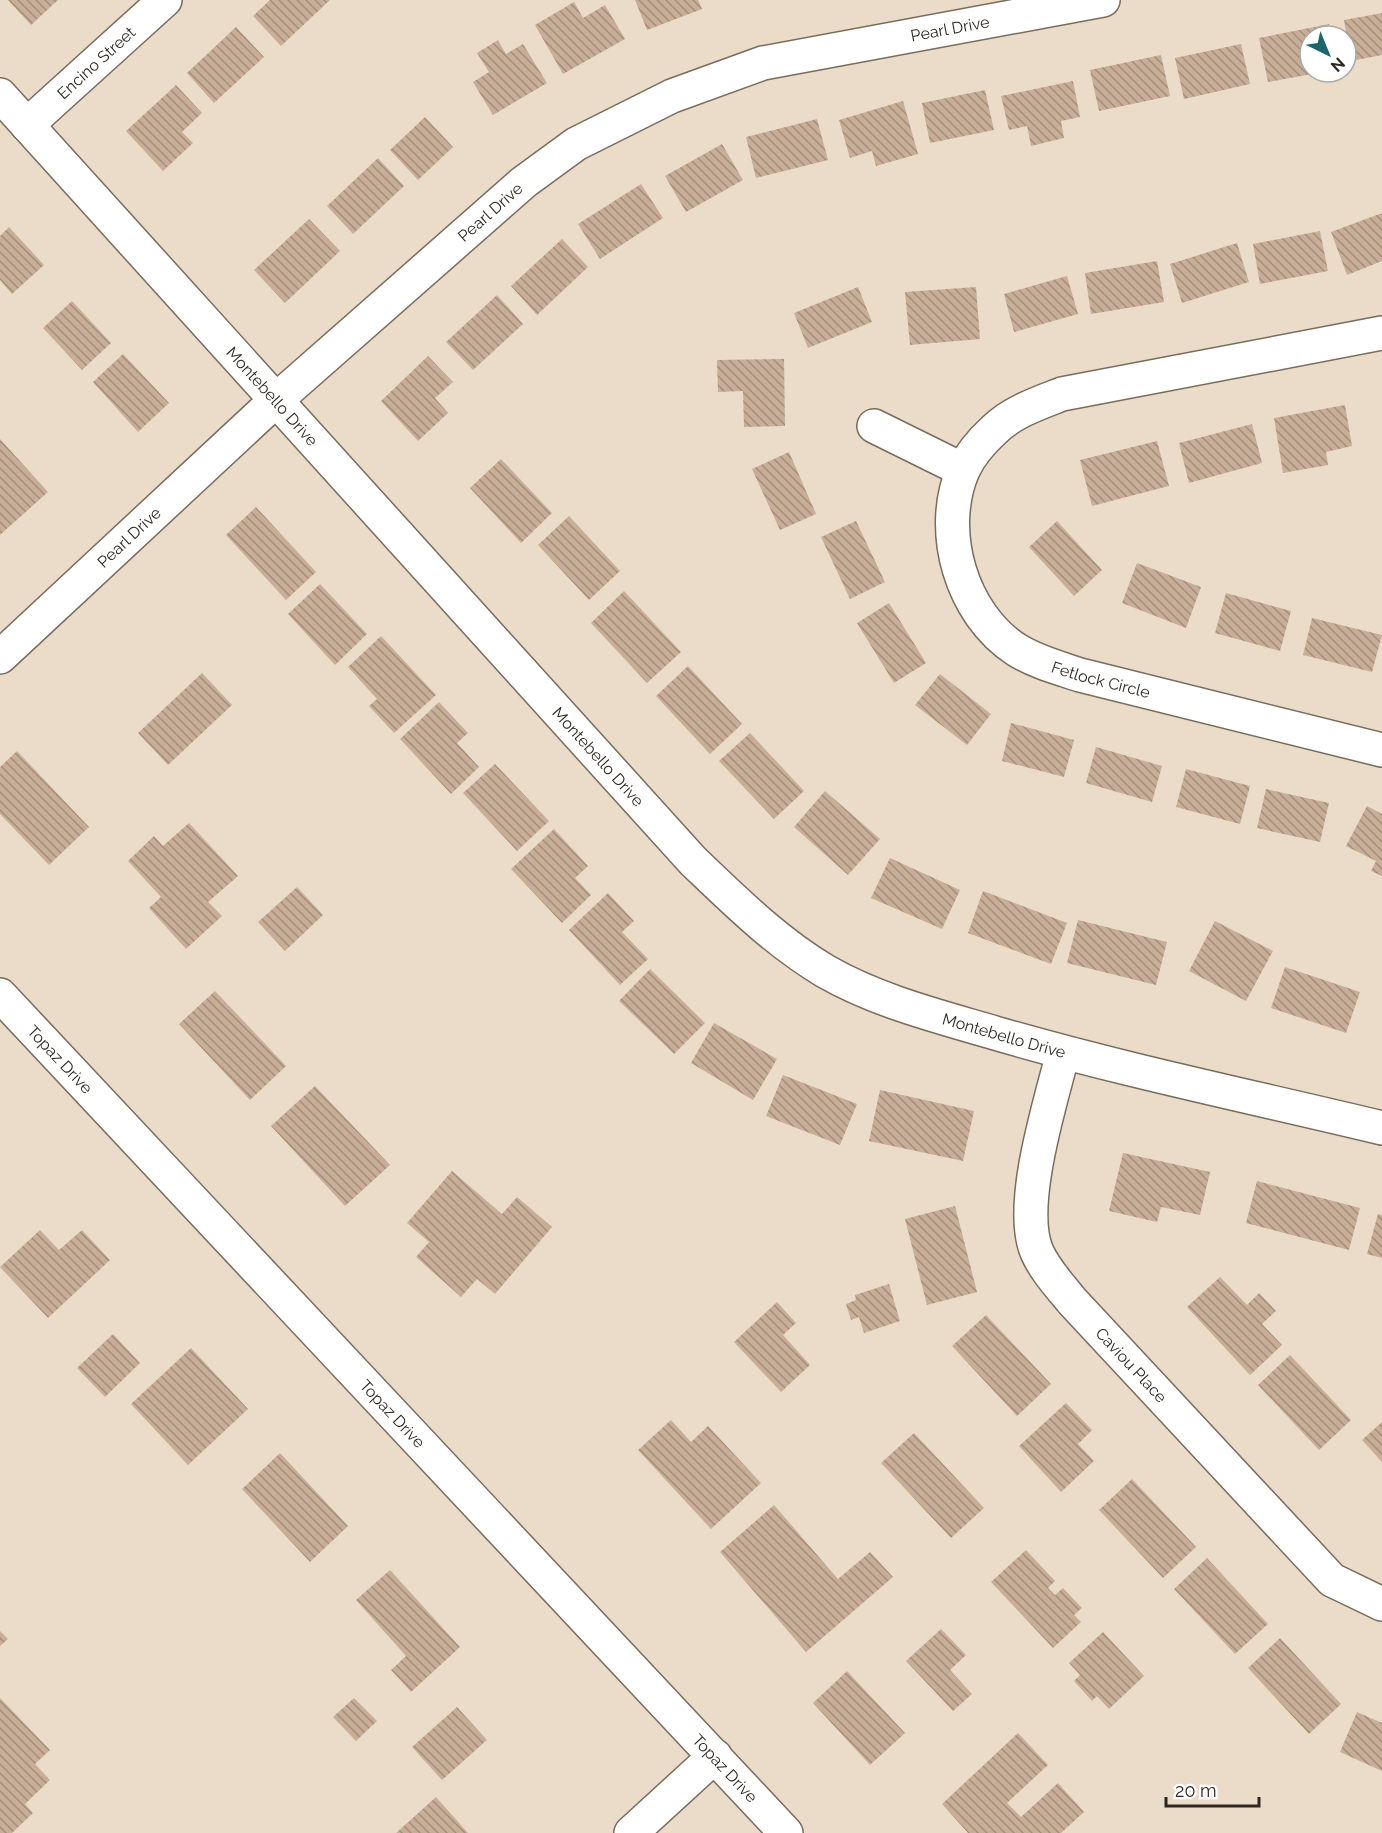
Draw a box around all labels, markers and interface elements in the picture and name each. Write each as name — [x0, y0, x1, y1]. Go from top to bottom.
street label: Pearl Drive — [909, 12, 991, 45]
street label: Encino Street — [53, 22, 140, 103]
north arrow — [1298, 24, 1358, 84]
text: N — [1327, 53, 1349, 76]
street label: Pearl Drive — [454, 179, 527, 246]
street label: Montebello Drive — [222, 343, 322, 450]
street label: Pearl Drive — [93, 503, 165, 572]
street label: Fetlock Circle — [1049, 657, 1152, 702]
street label: Montebello Drive — [548, 703, 648, 810]
street label: Montebello Drive — [940, 1009, 1068, 1062]
street label: Topaz Drive — [23, 1022, 96, 1098]
street label: Caviou Place — [1092, 1324, 1171, 1407]
street label: Topaz Drive — [356, 1376, 429, 1452]
street label: Topaz Drive — [688, 1730, 761, 1806]
scale bar — [1166, 1770, 1259, 1808]
text: 20 m — [1175, 1780, 1217, 1801]

